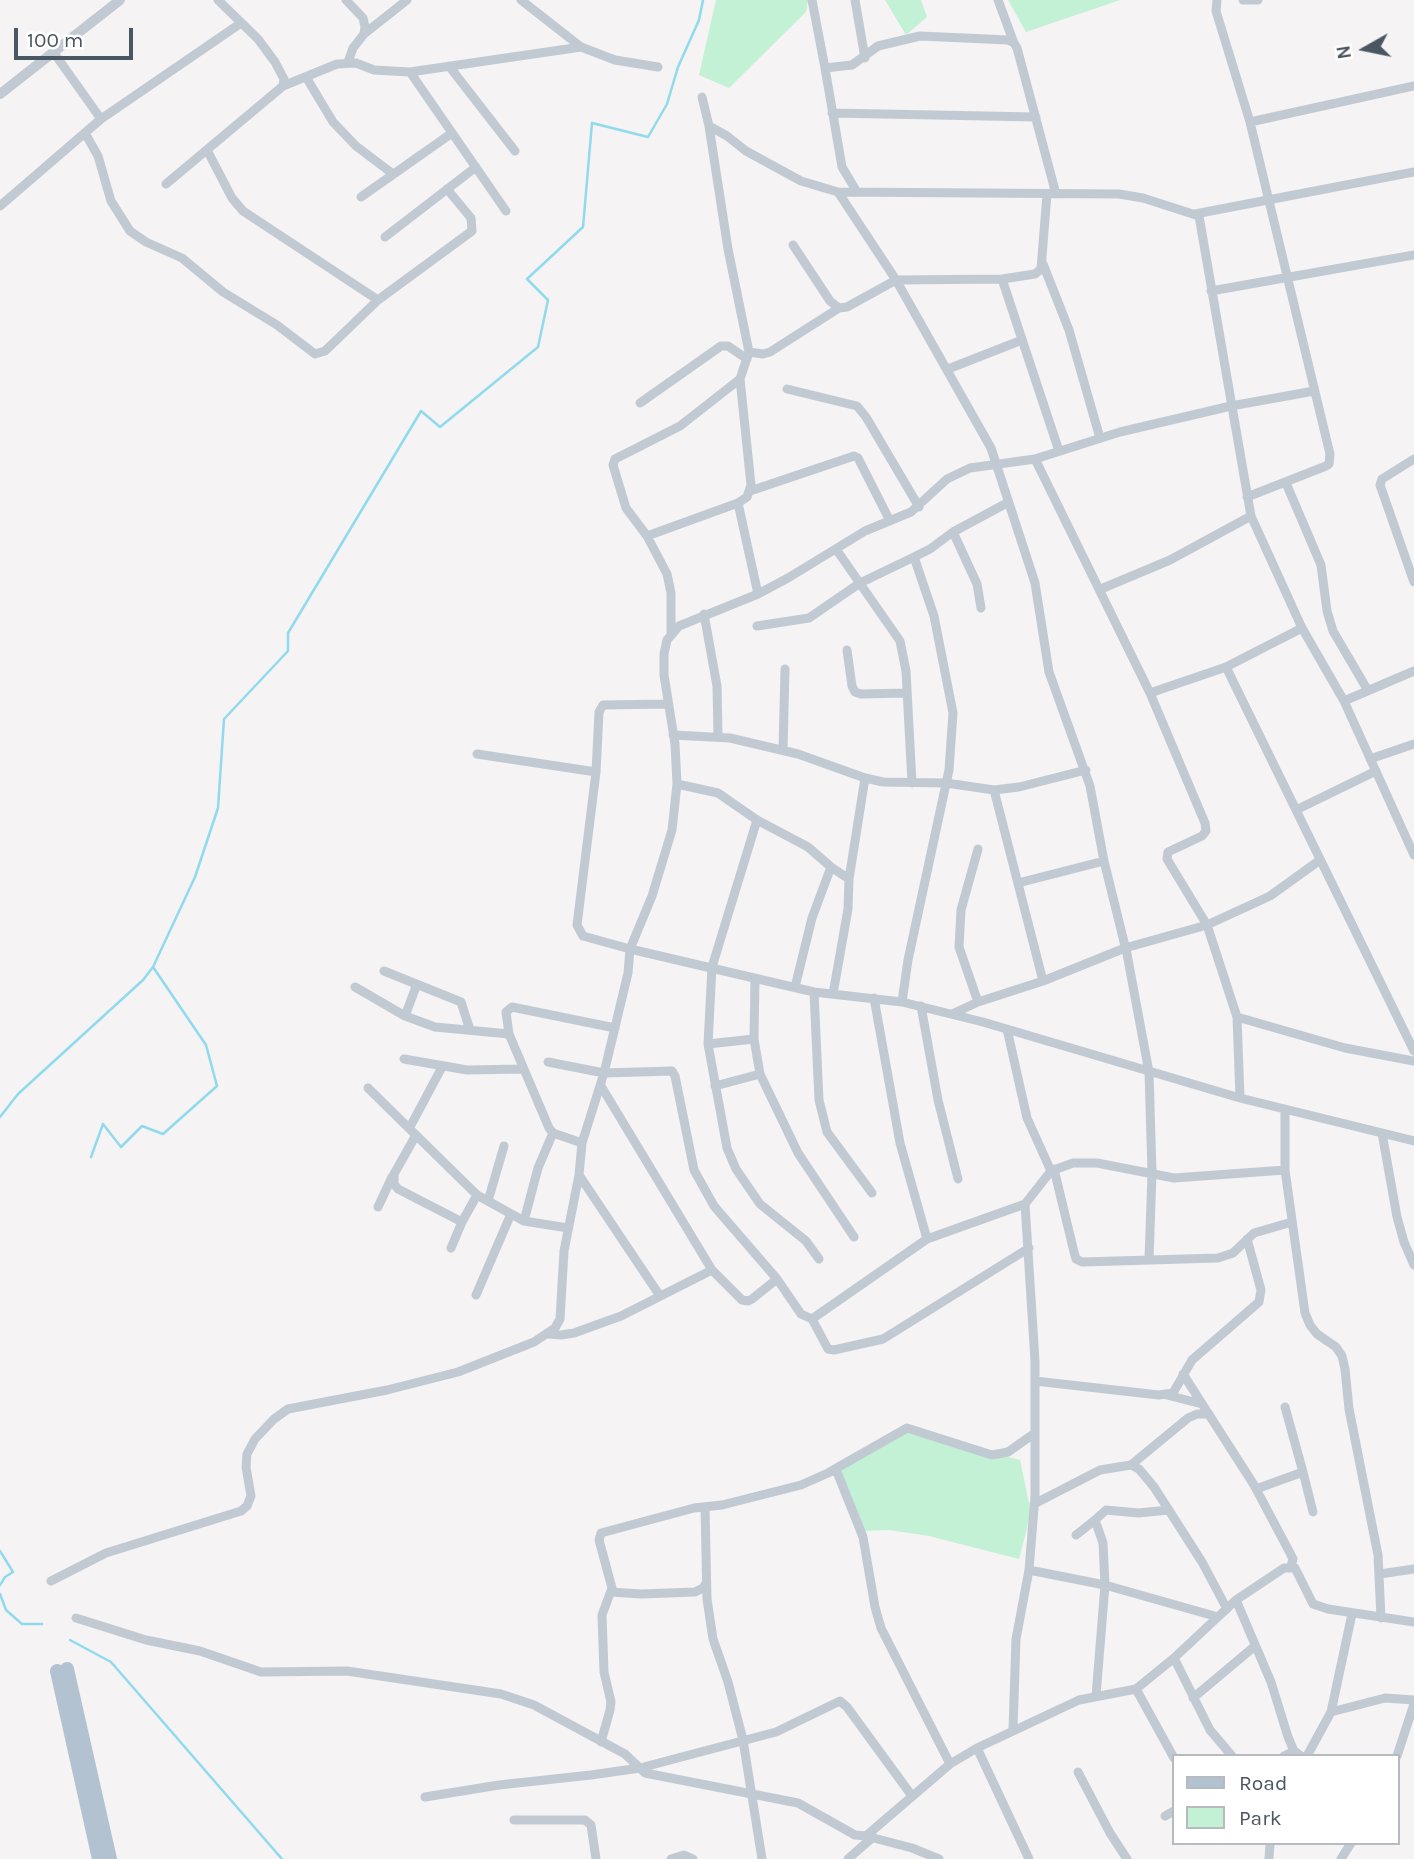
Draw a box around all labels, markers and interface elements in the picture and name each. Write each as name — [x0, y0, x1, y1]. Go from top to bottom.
scale bar — [18, 14, 136, 58]
north arrow — [1330, 14, 1400, 84]
text: 100 m — [27, 28, 84, 52]
text: N — [1332, 44, 1356, 61]
legend — [1172, 1754, 1400, 1845]
text: Road — [1239, 1771, 1287, 1795]
text: Park — [1239, 1806, 1282, 1830]

